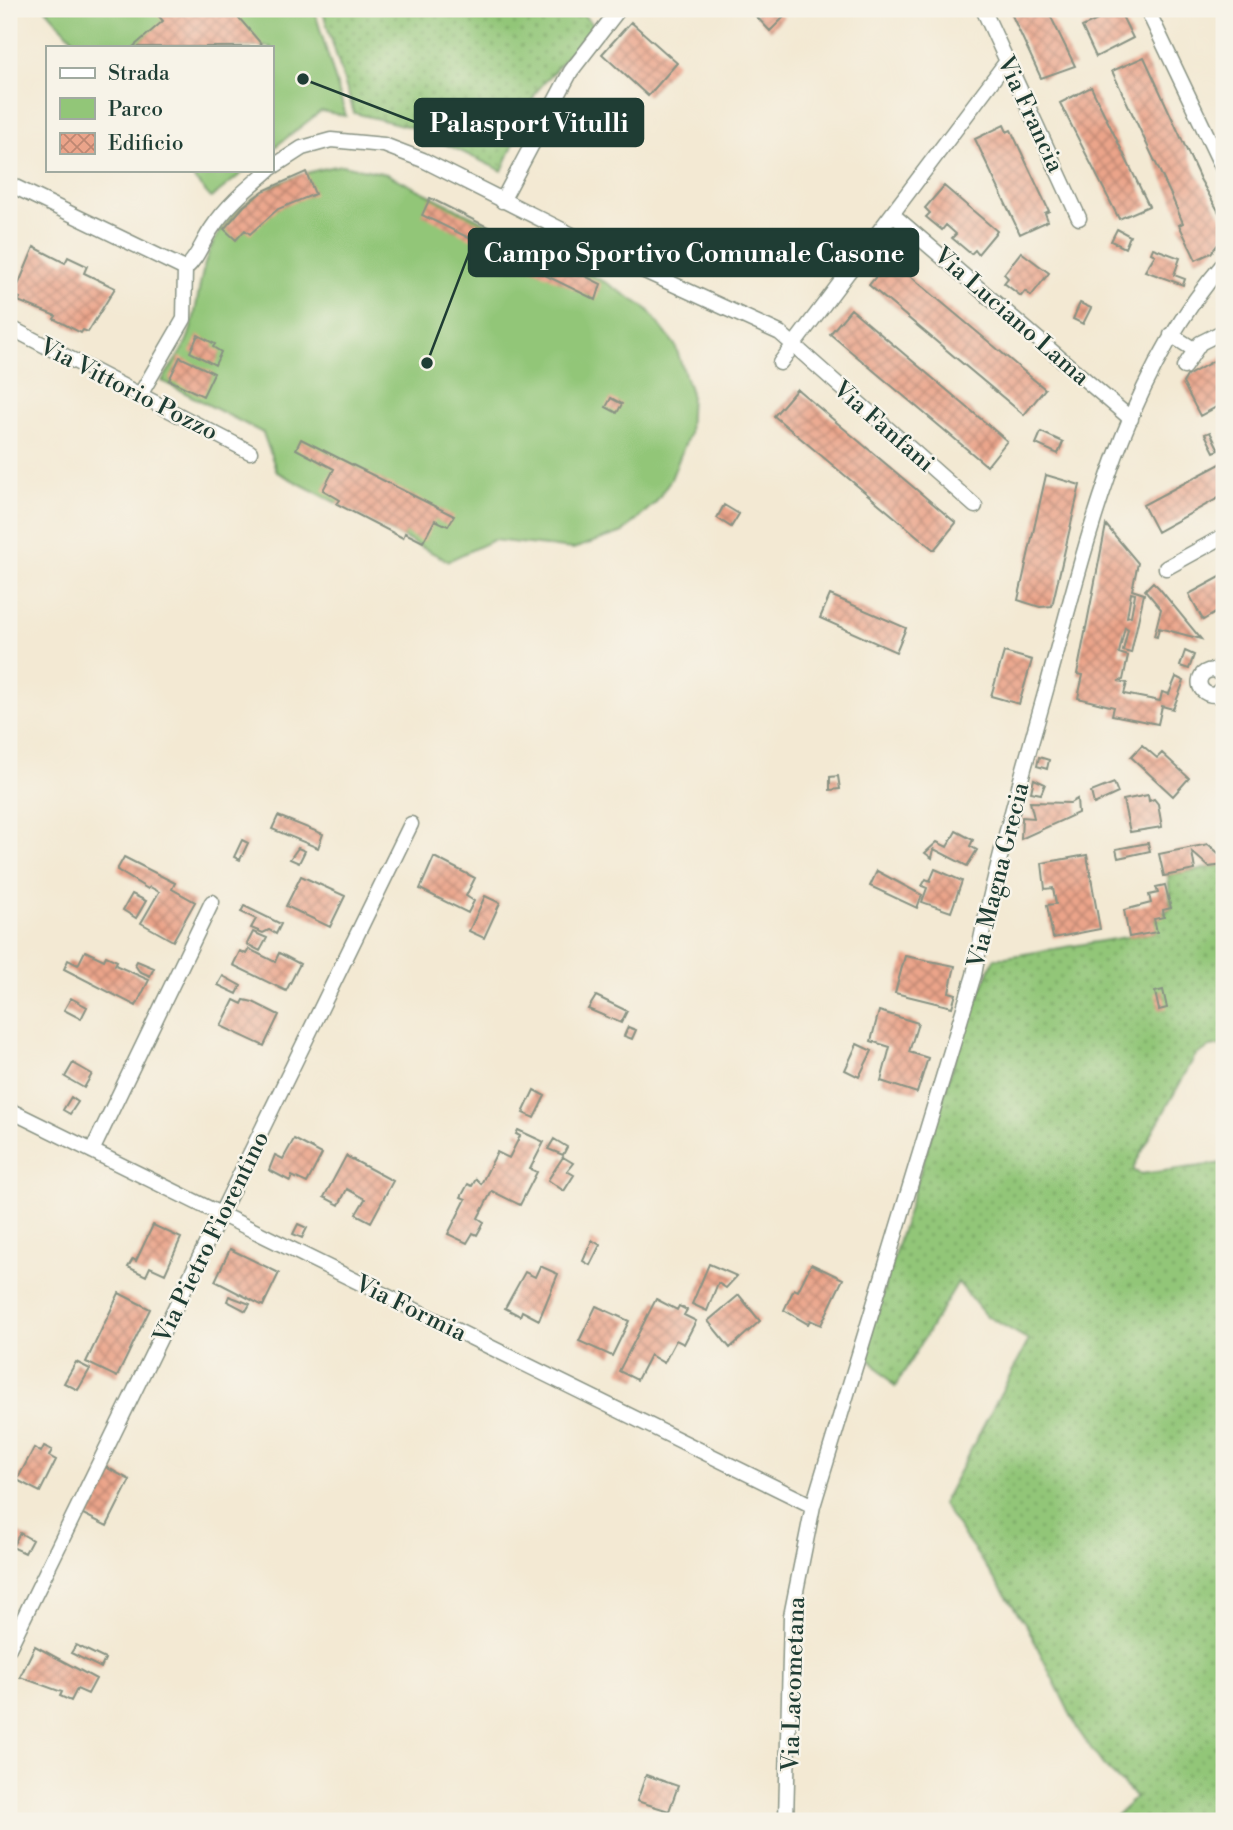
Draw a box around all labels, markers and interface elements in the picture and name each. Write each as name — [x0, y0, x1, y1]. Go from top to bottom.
legend — [46, 46, 273, 172]
street label: Via Francia — [990, 50, 1071, 178]
text: Strada — [108, 61, 170, 87]
text: Parco — [108, 97, 163, 123]
callout: Palasport Vitulli — [415, 99, 643, 146]
text: Palasport Vitulli — [429, 108, 629, 140]
text: Edificio — [108, 131, 184, 157]
callout: Campo Sportivo Comunale Casone — [469, 229, 918, 276]
text: Campo Sportivo Comunale Casone — [484, 238, 904, 270]
street label: Via Luciano Lama — [927, 240, 1096, 393]
street label: Via Vittorio Pozzo — [33, 331, 223, 448]
street label: Via Fanfani — [826, 374, 940, 479]
street label: Via Magna Grecia — [961, 779, 1037, 972]
street label: Via Pietro Fiorentino — [147, 1127, 276, 1349]
street label: Via Formia — [349, 1269, 472, 1349]
street label: Via Lacometana — [776, 1595, 812, 1773]

